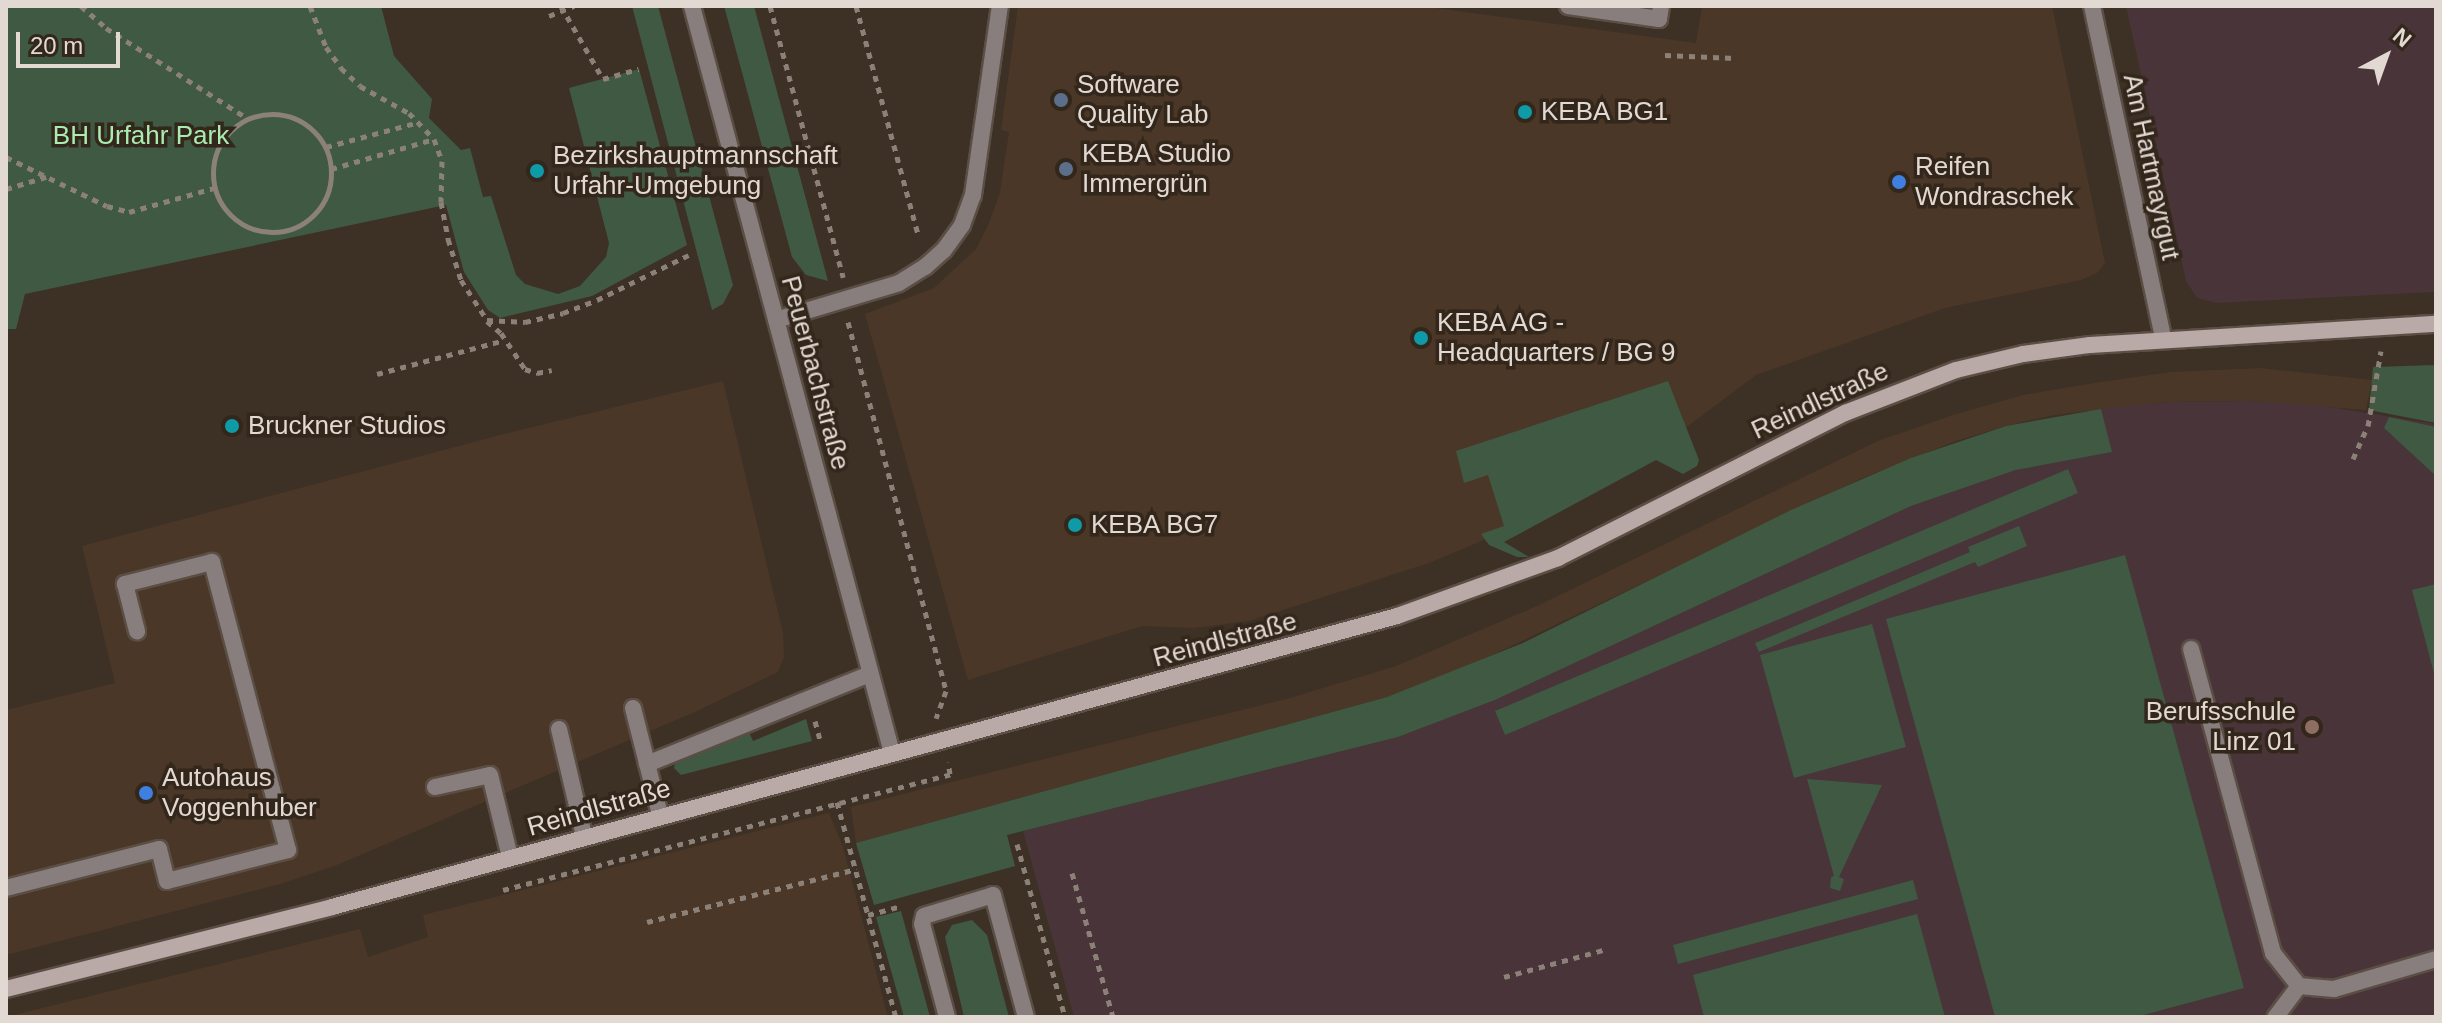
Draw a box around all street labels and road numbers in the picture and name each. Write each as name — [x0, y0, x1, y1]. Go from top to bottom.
street label: Am Hartmayrgut — [2116, 71, 2186, 263]
street label: Peuerbachstraße — [774, 273, 856, 473]
street label: Reindlstraße — [1747, 356, 1893, 446]
street label: Reindlstraße — [1150, 606, 1300, 674]
street label: Reindlstraße — [524, 773, 674, 843]

